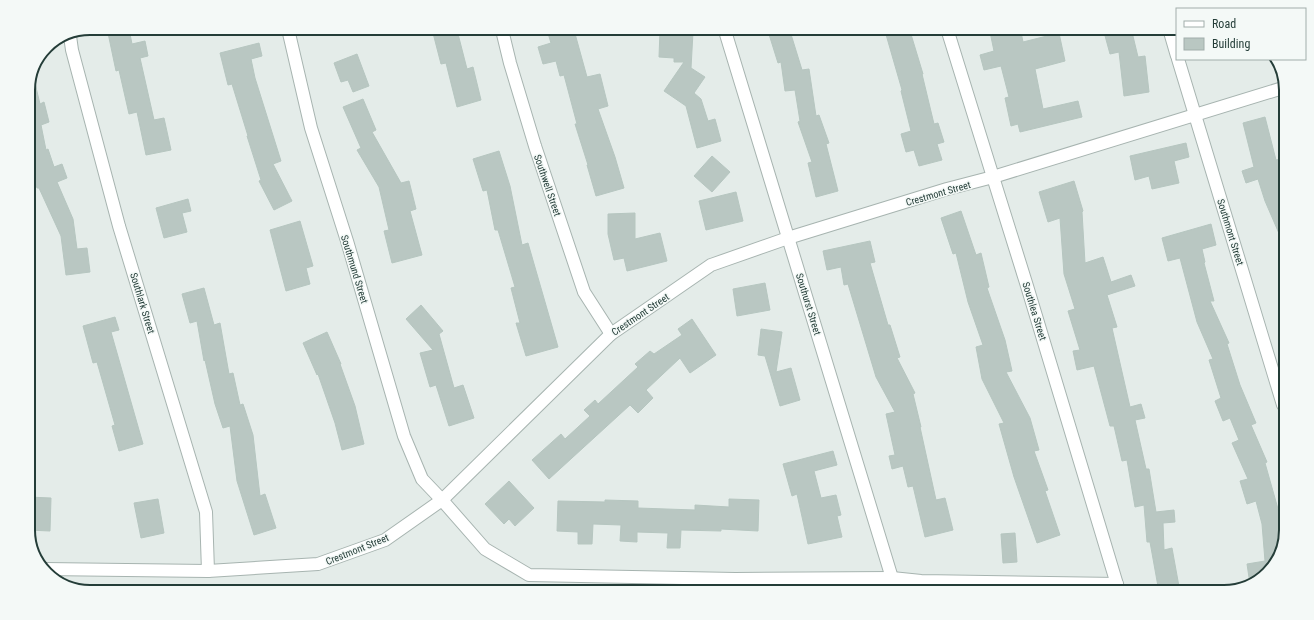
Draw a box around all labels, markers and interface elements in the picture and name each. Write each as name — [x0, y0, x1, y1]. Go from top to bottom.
legend — [1176, 8, 1306, 60]
text: Road — [1212, 17, 1236, 31]
text: Building — [1212, 37, 1250, 51]
street label: Southwell Street — [532, 153, 563, 217]
street label: Crestmont Street — [904, 179, 972, 208]
street label: Southmont Street — [1215, 198, 1246, 267]
street label: Southmund Street — [339, 234, 370, 305]
street label: Southlark Street — [128, 271, 157, 335]
street label: Southurst Street — [794, 272, 823, 336]
street label: Southlea Street — [1020, 281, 1049, 342]
street label: Crestmont Street — [609, 291, 671, 338]
street label: Crestmont Street — [324, 532, 390, 567]

